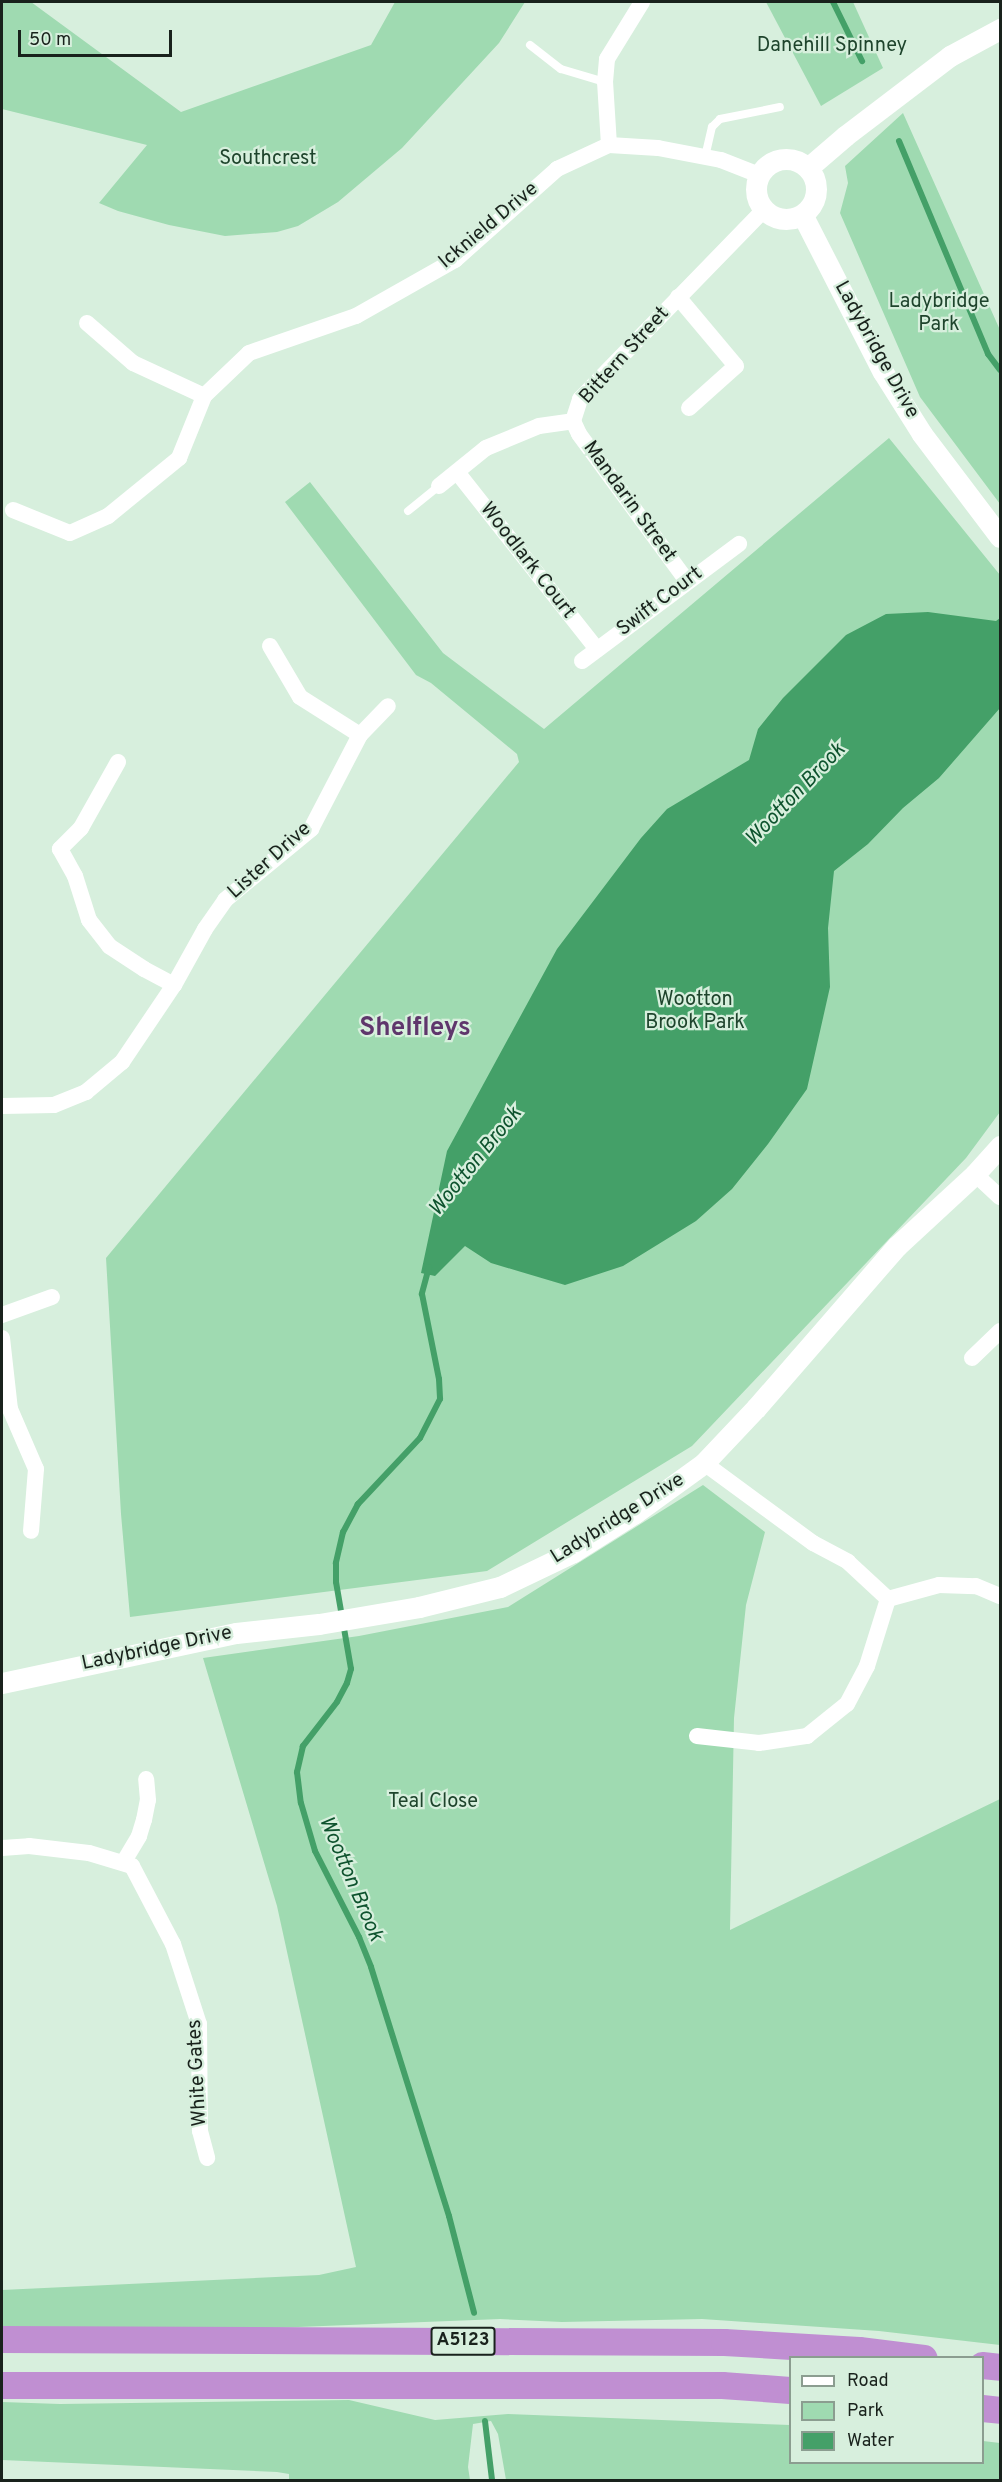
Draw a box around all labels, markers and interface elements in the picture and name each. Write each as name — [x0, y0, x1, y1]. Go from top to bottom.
scale bar — [21, 18, 176, 56]
text: 50 m — [29, 29, 71, 52]
park label: Danehill Spinney — [757, 34, 907, 58]
park label: Southcrest — [219, 147, 317, 171]
street label: Icknield Drive — [435, 178, 543, 274]
street label: Ladybridge Drive — [828, 277, 924, 423]
park label: Ladybridge Park — [889, 291, 989, 338]
street label: Bittern Street — [575, 302, 675, 410]
street label: Mandarin Street — [577, 437, 681, 567]
street label: Woodlark Court — [474, 498, 580, 624]
street label: Swift Court — [612, 562, 708, 642]
water label: Wootton Brook — [741, 738, 851, 852]
street label: Lister Drive — [223, 817, 317, 905]
park label: Wootton Brook Park — [645, 989, 745, 1036]
district label: Shelfleys — [359, 1013, 471, 1045]
water label: Wootton Brook — [424, 1102, 528, 1222]
street label: Ladybridge Drive — [547, 1468, 689, 1570]
street label: Ladybridge Drive — [80, 1621, 234, 1677]
park label: Teal Close — [388, 1790, 478, 1814]
water label: Wootton Brook — [312, 1813, 388, 1945]
street label: White Gates — [183, 2019, 213, 2127]
road number: A5123 — [430, 2326, 496, 2356]
legend — [789, 2356, 984, 2464]
text: Road — [847, 2370, 889, 2393]
text: Park — [847, 2400, 884, 2423]
text: Water — [847, 2430, 894, 2453]

